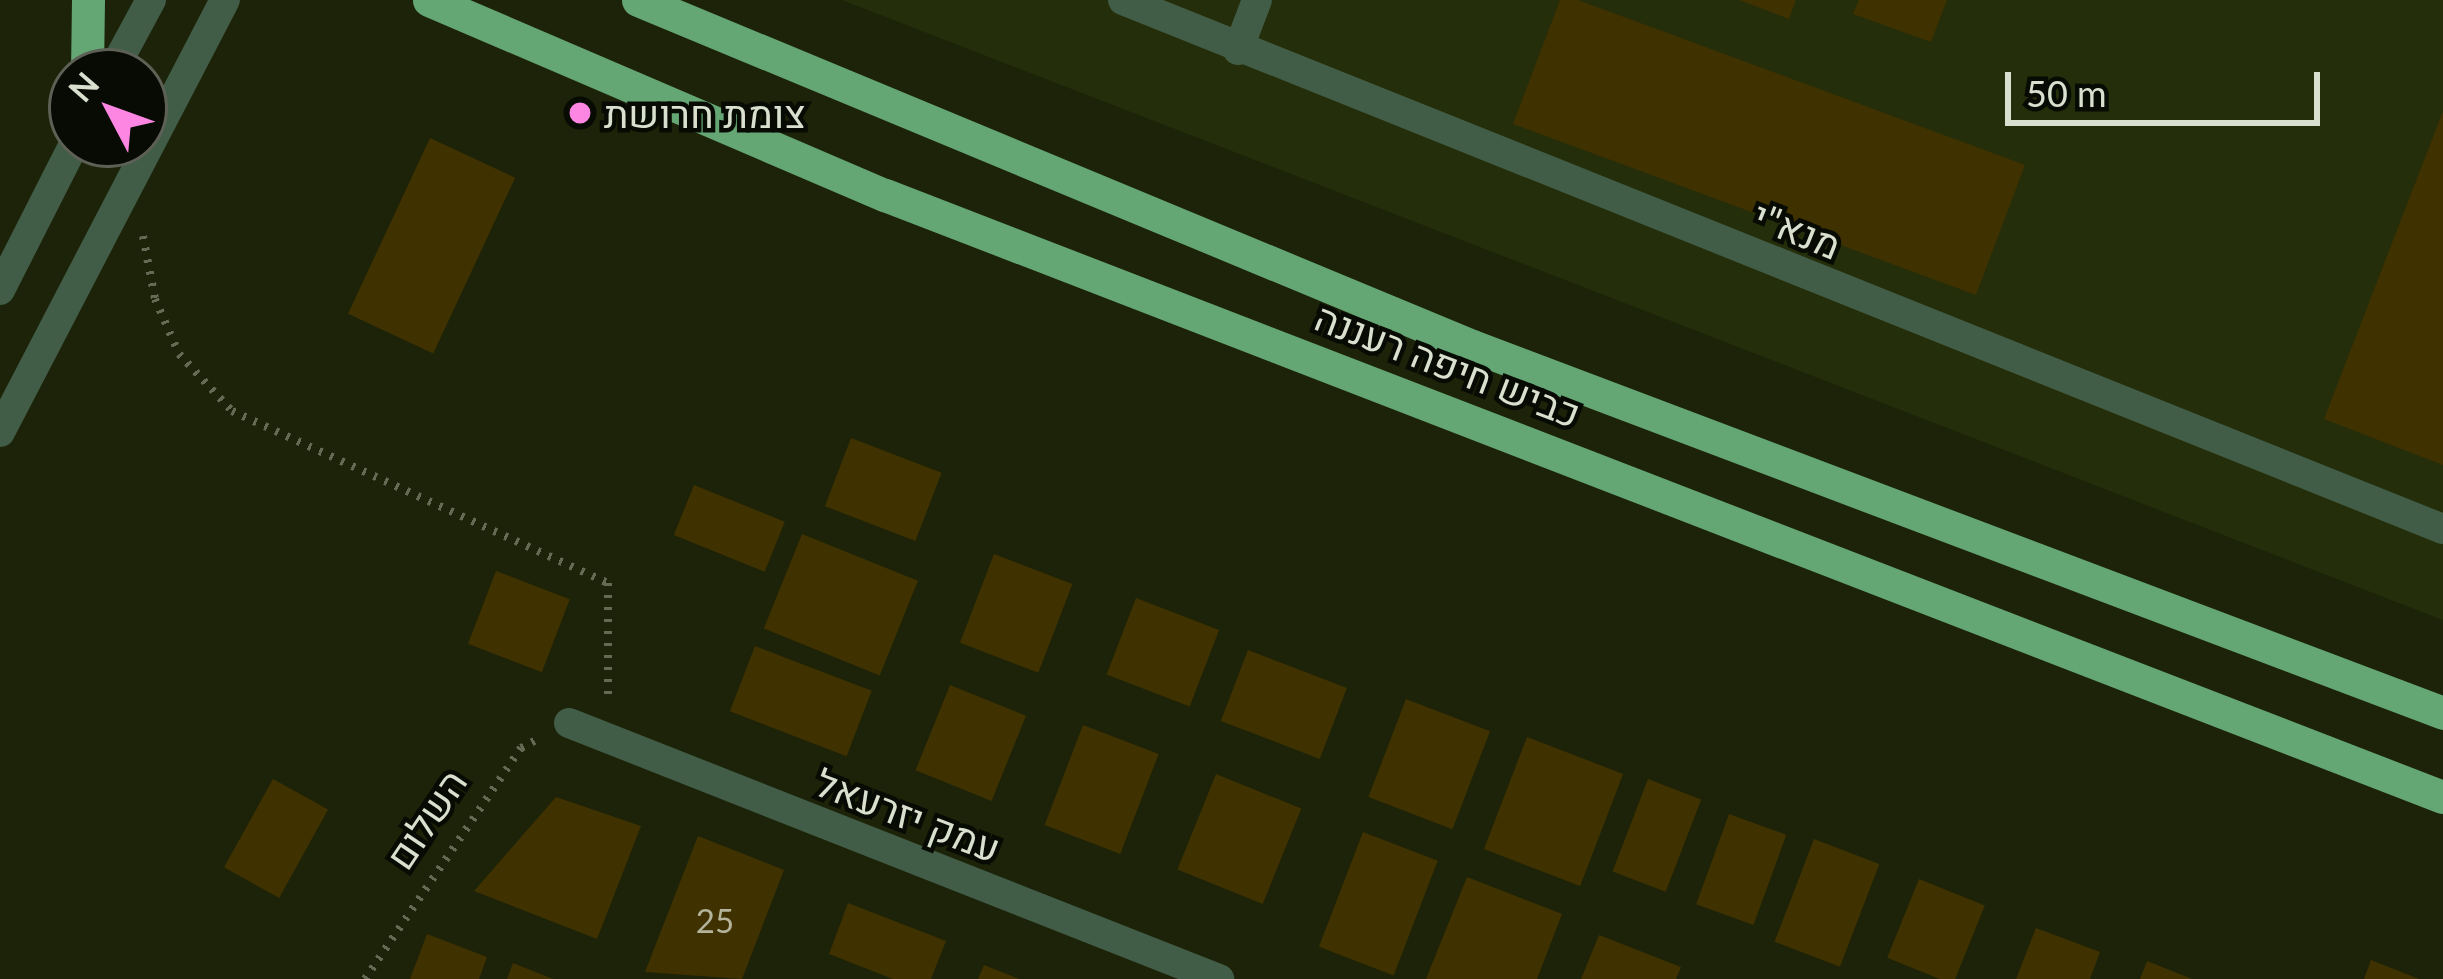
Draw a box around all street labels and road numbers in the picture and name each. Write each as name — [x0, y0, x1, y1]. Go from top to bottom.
street label: מנא"י — [1746, 191, 1848, 269]
street label: כביש חיפה רעננה — [1309, 293, 1587, 437]
street label: עמק יזרעאל — [809, 758, 1007, 872]
street label: השלום — [376, 760, 476, 878]

